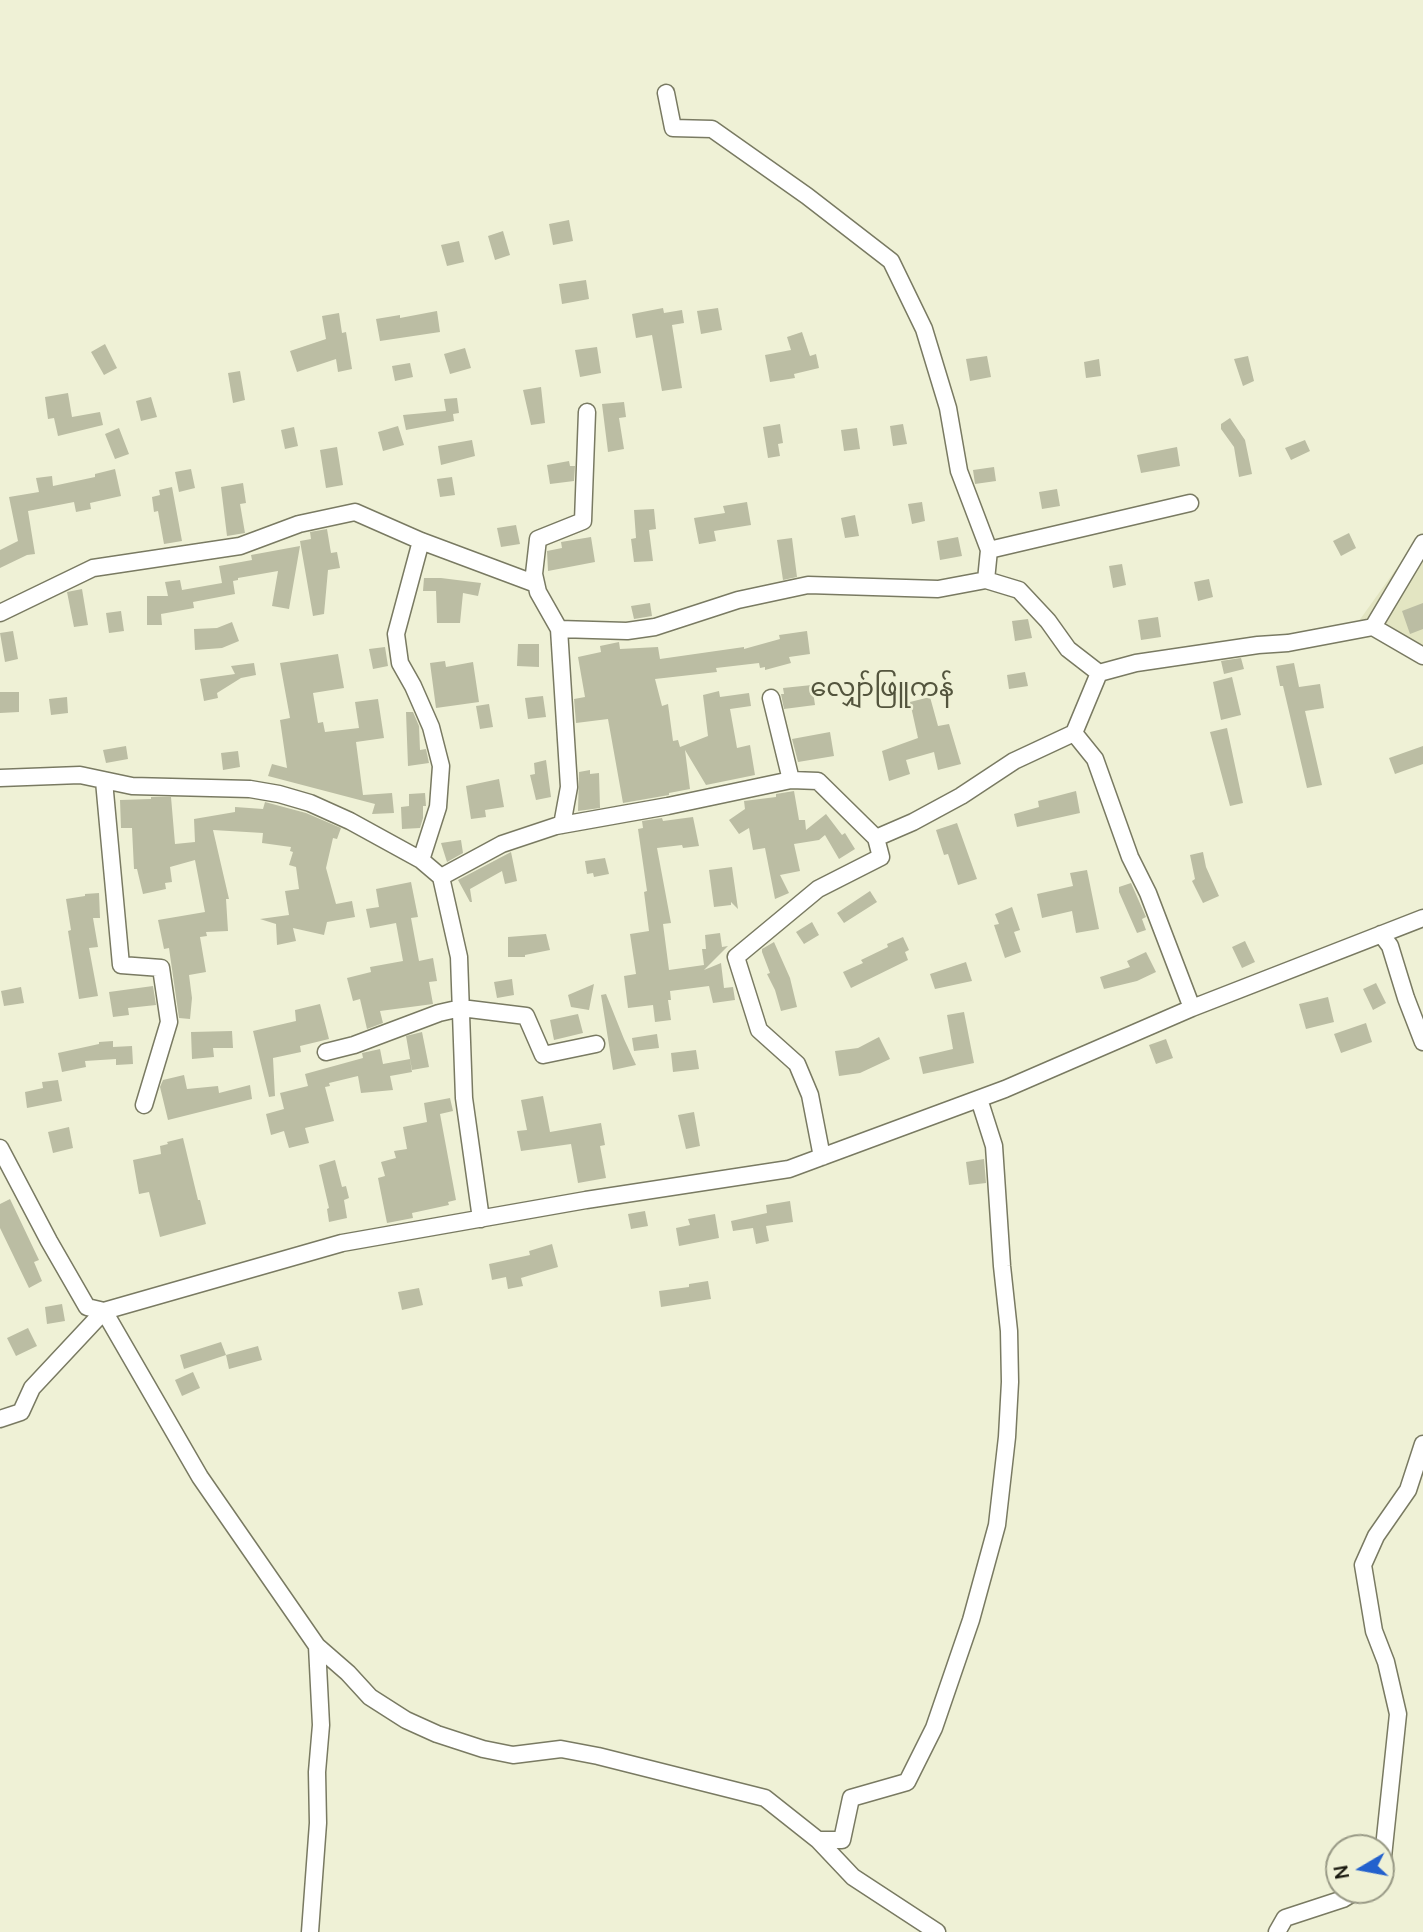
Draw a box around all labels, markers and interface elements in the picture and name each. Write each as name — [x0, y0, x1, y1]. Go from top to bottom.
district label: လျှော်ဖြူကန် — [810, 673, 954, 705]
north arrow — [1325, 1834, 1395, 1904]
text: N — [1327, 1863, 1355, 1881]

